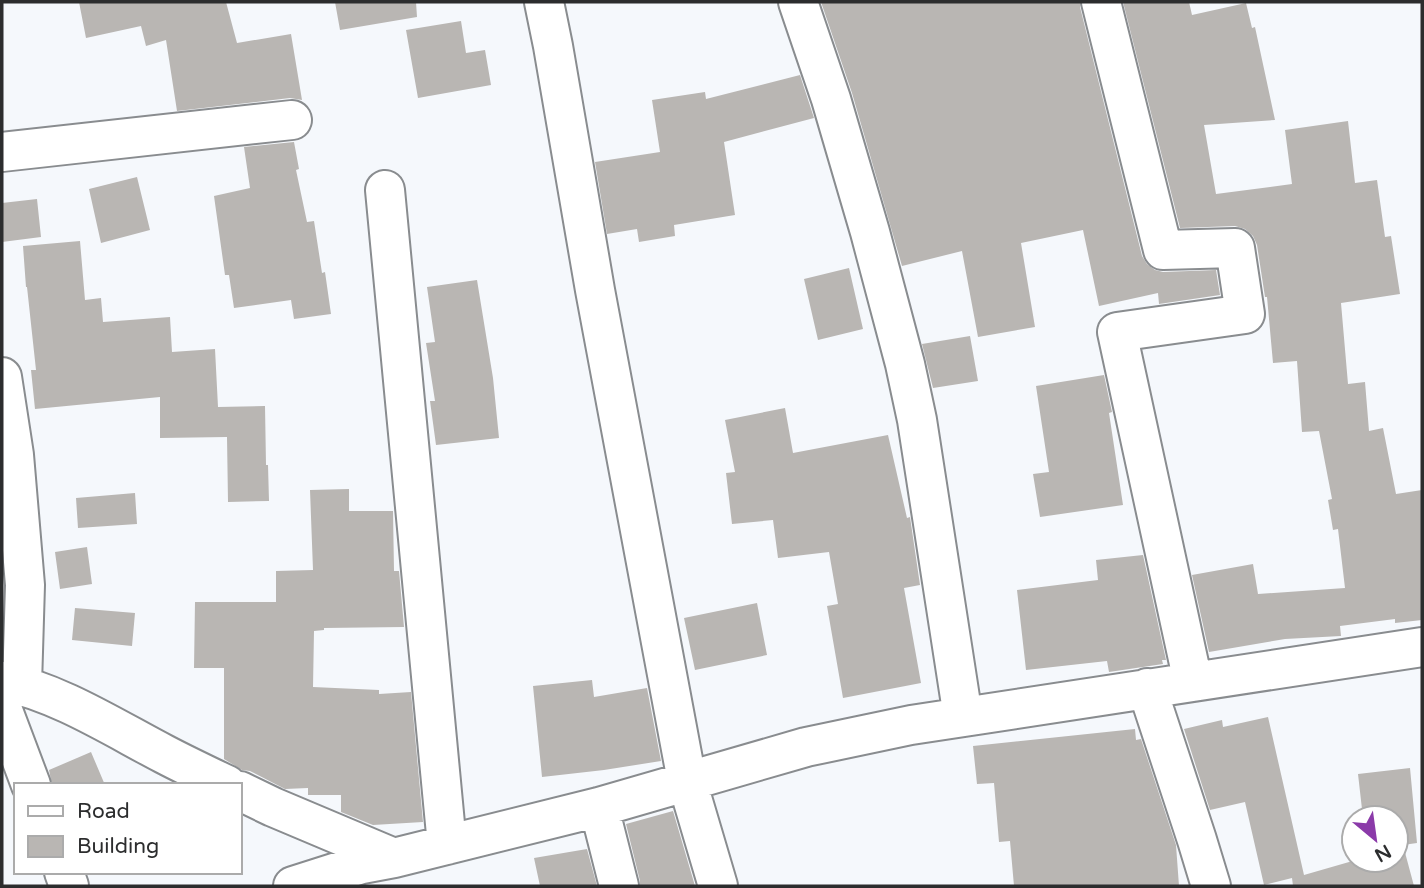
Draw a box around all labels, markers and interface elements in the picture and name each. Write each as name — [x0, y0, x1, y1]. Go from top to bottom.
legend — [14, 783, 242, 874]
text: Road — [77, 799, 130, 824]
north arrow — [1340, 804, 1410, 874]
text: Building — [77, 834, 159, 859]
text: N — [1371, 840, 1395, 866]

